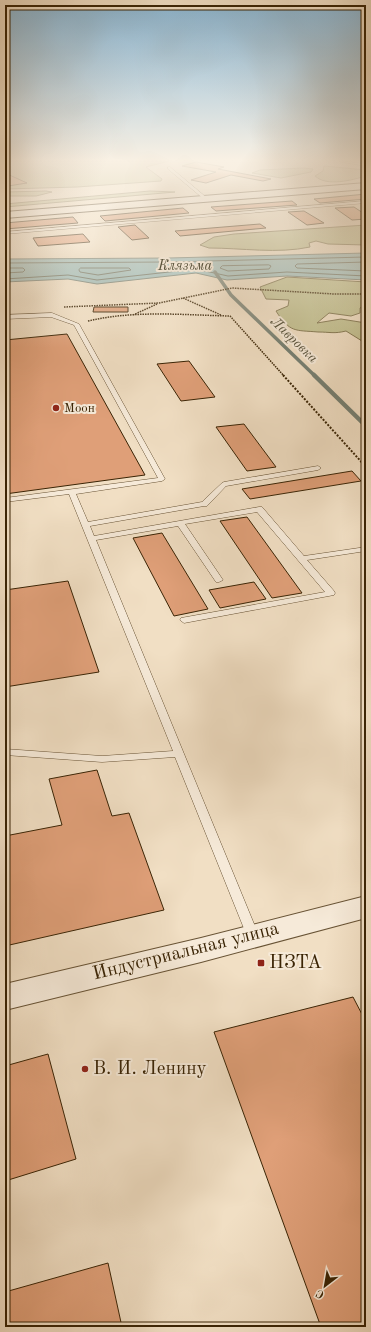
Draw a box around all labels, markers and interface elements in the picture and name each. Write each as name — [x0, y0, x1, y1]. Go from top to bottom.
water label: Клязьма — [157, 259, 212, 273]
water label: Лавровка — [267, 314, 321, 367]
place label: Моон — [64, 402, 95, 415]
marker: Моон — [51, 403, 61, 413]
street label: Индустриальная улица — [91, 920, 282, 984]
place label: НЗТА — [269, 954, 322, 973]
marker: НЗТА — [256, 958, 266, 968]
place label: В. И. Ленину — [93, 1060, 207, 1079]
marker: В. И. Ленину — [80, 1064, 90, 1074]
north arrow — [305, 1266, 345, 1306]
text: С — [315, 1287, 327, 1300]

